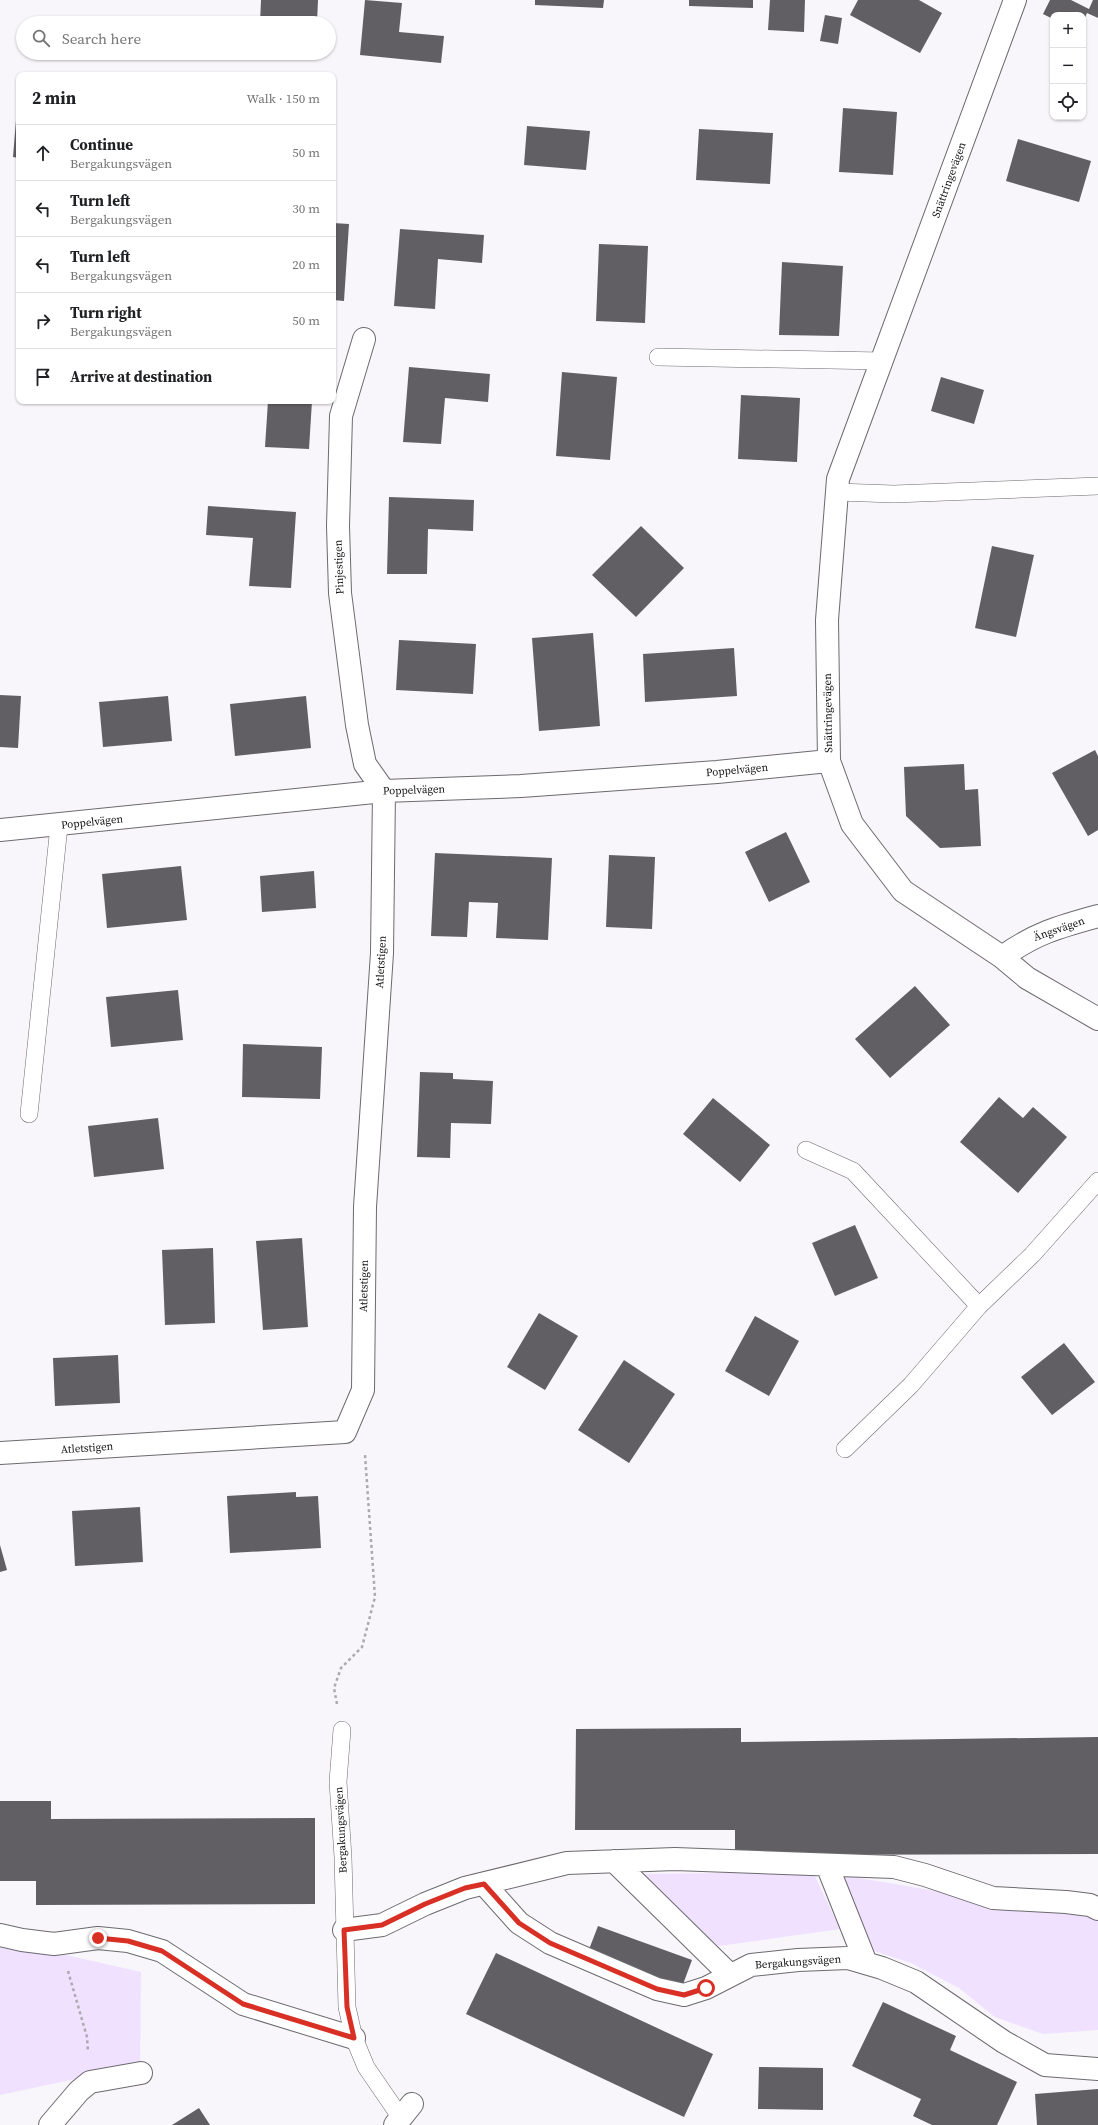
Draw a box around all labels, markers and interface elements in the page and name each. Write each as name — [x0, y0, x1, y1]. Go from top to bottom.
map controls — [1050, 12, 1086, 120]
button: + — [1050, 12, 1086, 48]
search box — [16, 16, 336, 60]
icon: search — [30, 27, 52, 49]
text: Search here — [62, 28, 141, 49]
button: − — [1050, 48, 1086, 84]
button: locate — [1050, 84, 1086, 120]
text: 2 min — [32, 86, 76, 110]
text: Walk · 150 m — [247, 90, 320, 107]
text: Continue — [70, 134, 133, 155]
street label: Snättringevägen — [928, 140, 970, 220]
icon: ahead — [32, 142, 54, 164]
text: 50 m — [292, 144, 320, 161]
text: Bergakungsvägen — [70, 155, 172, 172]
text: Turn left — [70, 190, 130, 211]
icon: left — [32, 198, 54, 220]
text: 30 m — [292, 200, 320, 217]
text: Bergakungsvägen — [70, 211, 172, 228]
text: Turn left — [70, 246, 130, 267]
icon: left — [32, 254, 54, 276]
text: 20 m — [292, 256, 320, 273]
text: Bergakungsvägen — [70, 267, 172, 284]
text: Turn right — [70, 302, 142, 323]
icon: right — [32, 310, 54, 332]
text: 50 m — [292, 312, 320, 329]
text: Bergakungsvägen — [70, 323, 172, 340]
icon: arrive — [32, 366, 54, 388]
text: Arrive at destination — [70, 366, 212, 387]
street label: Pinjestigen — [331, 539, 347, 595]
street label: Snättringevägen — [820, 673, 836, 753]
street label: Poppelvägen — [705, 760, 769, 780]
street label: Poppelvägen — [383, 781, 446, 799]
street label: Poppelvägen — [60, 811, 124, 833]
street label: Ängsvägen — [1031, 913, 1087, 945]
street label: Atletstigen — [372, 935, 390, 989]
street label: Atletstigen — [356, 1259, 372, 1312]
street label: Atletstigen — [60, 1439, 114, 1457]
street label: Bergakungsvägen — [331, 1786, 351, 1874]
route end — [89, 1929, 107, 1947]
street label: Bergakungsvägen — [754, 1951, 842, 1972]
route start — [697, 1979, 715, 1997]

